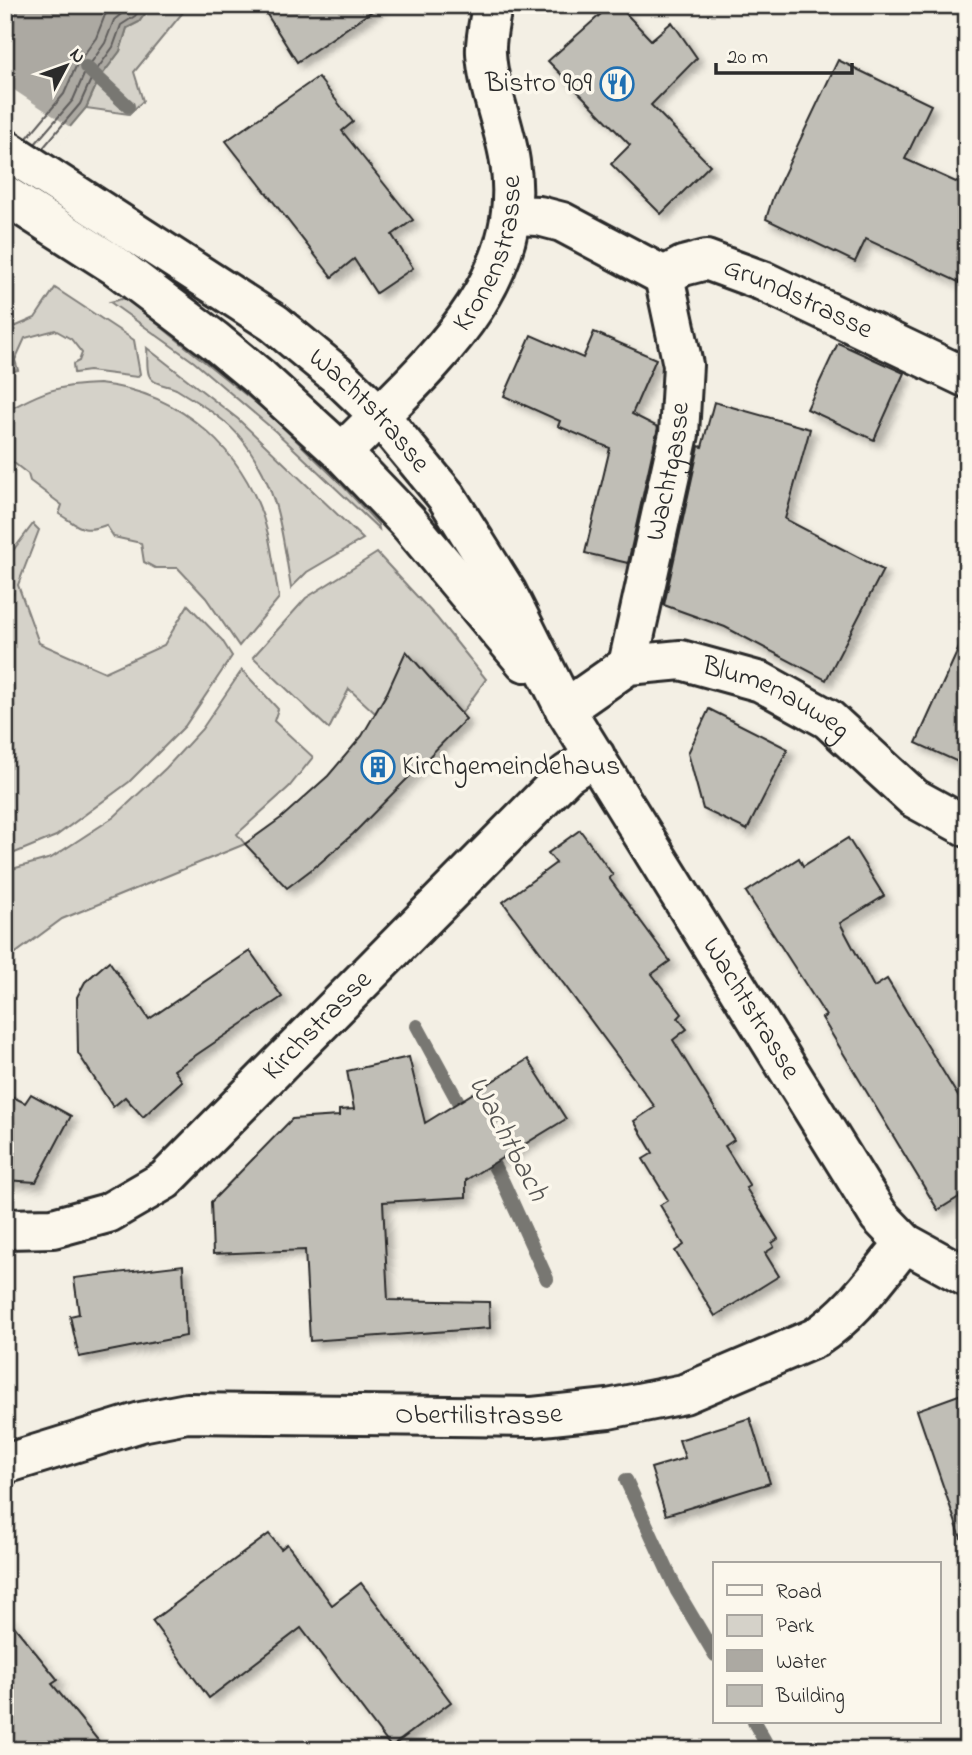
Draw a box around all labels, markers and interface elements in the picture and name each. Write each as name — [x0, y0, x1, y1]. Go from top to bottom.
north arrow — [32, 32, 102, 102]
scale bar — [716, 32, 853, 76]
text: N — [63, 43, 91, 70]
text: 20 m — [727, 43, 768, 73]
place label: Bistro 909 — [484, 64, 593, 105]
restaurant icon: Bistro 909 — [598, 65, 636, 103]
street label: Kronenstrasse — [443, 174, 533, 341]
street label: Grundstrasse — [717, 248, 880, 351]
street label: Wachtstrasse — [299, 339, 440, 483]
street label: Wachtgasse — [635, 401, 701, 545]
street label: Blumenauweg — [696, 646, 859, 750]
place label: Kirchgemeindehaus — [402, 747, 620, 788]
building icon: Kirchgemeindehaus — [359, 748, 397, 786]
street label: Wachtstrasse — [691, 930, 811, 1088]
street label: Kirchstrasse — [253, 961, 382, 1090]
water label: Wachtbach — [455, 1068, 559, 1210]
street label: Obertilistrasse — [395, 1393, 565, 1438]
legend — [713, 1562, 940, 1724]
text: Road — [776, 1578, 822, 1608]
text: Park — [776, 1612, 815, 1642]
text: Water — [776, 1648, 827, 1678]
text: Building — [775, 1682, 845, 1714]

